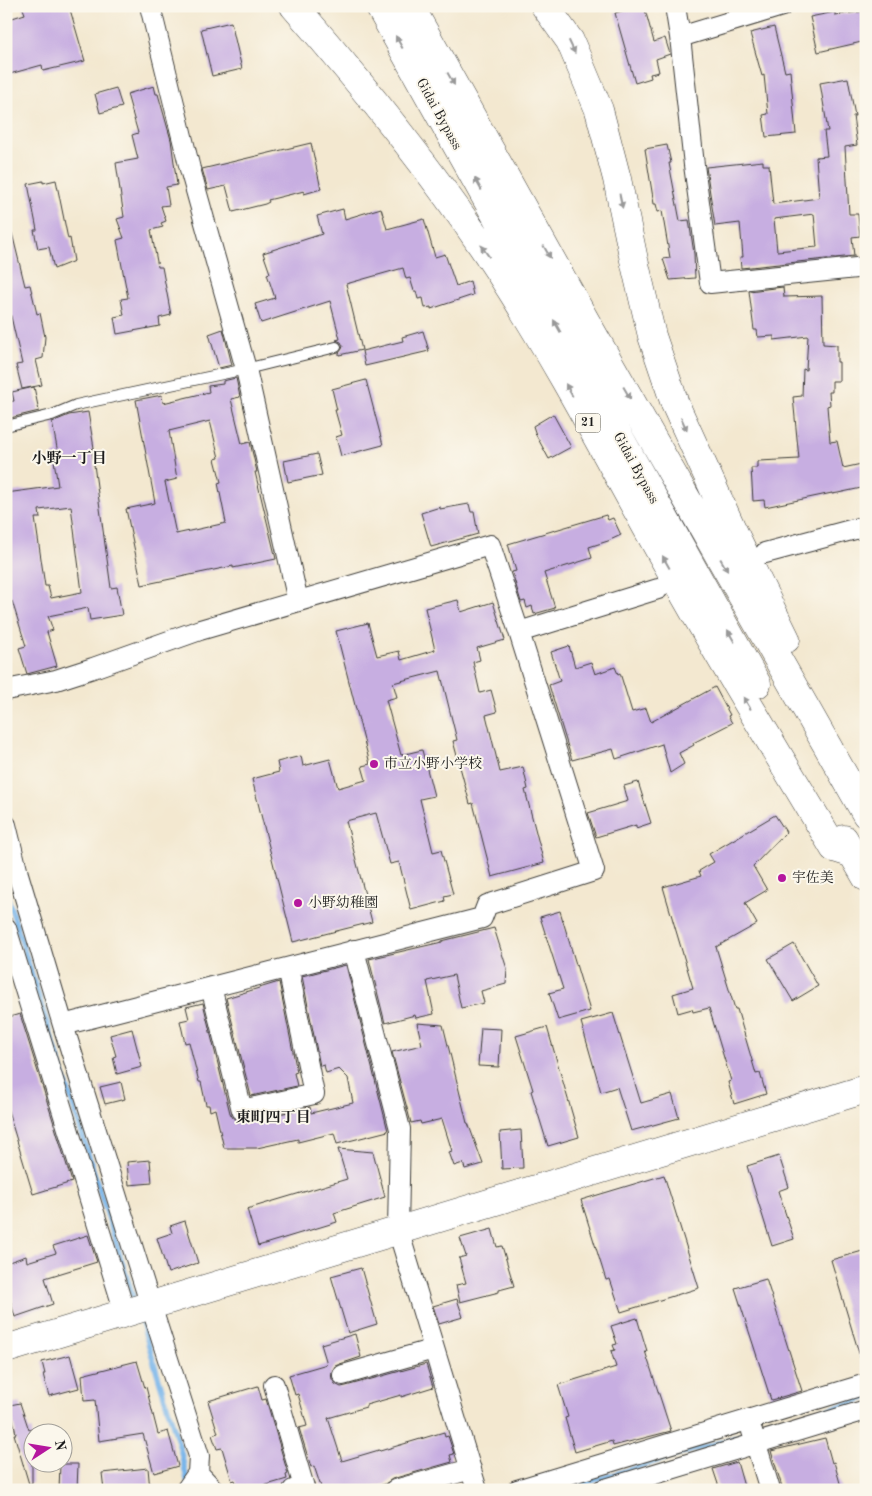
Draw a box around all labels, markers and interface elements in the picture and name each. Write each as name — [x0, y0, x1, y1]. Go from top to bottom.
one-way arrow — [395, 35, 403, 50]
one-way arrow — [568, 40, 576, 54]
one-way arrow — [446, 73, 455, 86]
street label: Gidai Bypass — [414, 76, 464, 152]
one-way arrow — [474, 177, 482, 192]
one-way arrow — [618, 194, 626, 210]
one-way arrow — [480, 244, 490, 258]
one-way arrow — [543, 244, 551, 259]
one-way arrow — [553, 319, 561, 334]
one-way arrow — [565, 383, 574, 397]
one-way arrow — [622, 387, 631, 400]
road number: 21 — [576, 413, 600, 432]
one-way arrow — [681, 417, 689, 431]
street label: Gidai Bypass — [611, 430, 661, 506]
district label: 小野一丁目 — [31, 450, 107, 467]
one-way arrow — [661, 556, 670, 569]
one-way arrow — [720, 558, 728, 573]
one-way arrow — [726, 629, 735, 642]
one-way arrow — [743, 696, 752, 709]
place label: 市立小野小学校 — [384, 756, 482, 771]
marker: 市立小野小学校 — [368, 758, 380, 770]
place label: 宇佐美 — [792, 870, 834, 885]
marker: 宇佐美 — [776, 872, 788, 884]
place label: 小野幼稚園 — [308, 895, 378, 910]
marker: 小野幼稚園 — [292, 897, 304, 909]
district label: 東町四丁目 — [235, 1109, 311, 1126]
north arrow — [22, 1424, 72, 1474]
text: N — [52, 1439, 68, 1452]

